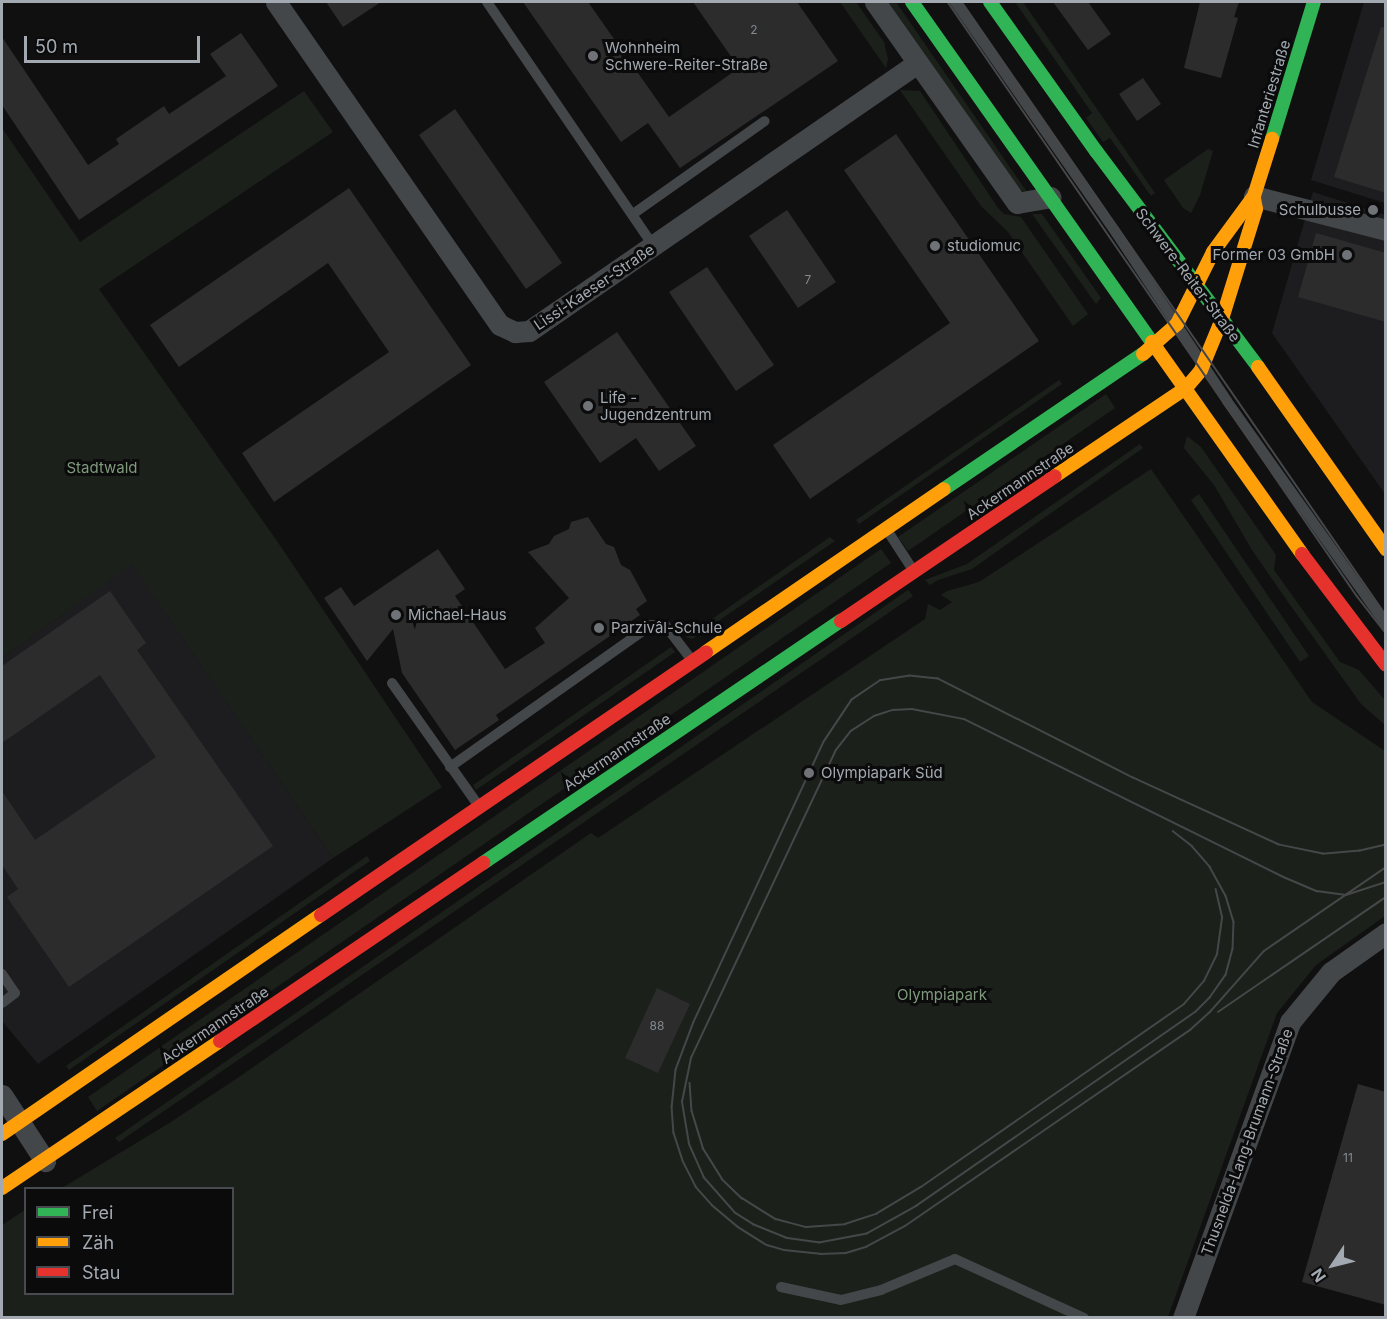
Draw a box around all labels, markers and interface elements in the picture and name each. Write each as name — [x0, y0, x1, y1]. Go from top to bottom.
house number: 2 — [750, 23, 758, 37]
scale bar — [27, 24, 202, 62]
text: 50 m — [35, 36, 78, 57]
place label: Wohnheim Schwere-Reiter-Straße — [605, 38, 768, 73]
street label: Infanteriestraße — [1244, 38, 1294, 150]
marker: Wohnheim Schwere-Reiter-Straße — [586, 49, 600, 63]
place label: Schulbusse — [1279, 201, 1361, 219]
marker: Schulbusse — [1366, 203, 1380, 217]
street label: Schwere-Reiter-Straße — [1132, 205, 1244, 345]
place label: studiomuc — [947, 237, 1021, 255]
marker: studiomuc — [928, 239, 942, 253]
street label: Lissi-Kaeser-Straße — [531, 240, 657, 334]
place label: Former 03 GmbH — [1213, 246, 1335, 264]
marker: Former 03 GmbH — [1340, 248, 1354, 262]
house number: 7 — [805, 273, 811, 287]
place label: Life - Jugendzentrum — [600, 388, 712, 423]
marker: Life - Jugendzentrum — [581, 399, 595, 413]
street label: Ackermannstraße — [963, 438, 1077, 524]
park label: Stadtwald — [66, 459, 138, 477]
place label: Michael-Haus — [408, 606, 507, 624]
marker: Michael-Haus — [389, 608, 403, 622]
place label: Parzivâl-Schule — [611, 619, 722, 637]
marker: Parzivâl-Schule — [592, 621, 606, 635]
street label: Ackermannstraße — [560, 709, 674, 795]
place label: Olympiapark Süd — [821, 764, 943, 782]
marker: Olympiapark Süd — [802, 766, 816, 780]
street label: Ackermannstraße — [158, 982, 272, 1068]
park label: Olympiapark — [897, 986, 987, 1004]
house number: 88 — [650, 1019, 664, 1033]
street label: Thusnelda-Lang-Brumann-Straße — [1197, 1026, 1297, 1258]
house number: 11 — [1343, 1151, 1353, 1165]
legend — [24, 1187, 234, 1295]
text: Frei — [82, 1202, 113, 1223]
text: Zäh — [82, 1232, 114, 1253]
north arrow — [1303, 1235, 1363, 1295]
text: Stau — [82, 1262, 120, 1283]
text: N — [1307, 1265, 1330, 1286]

